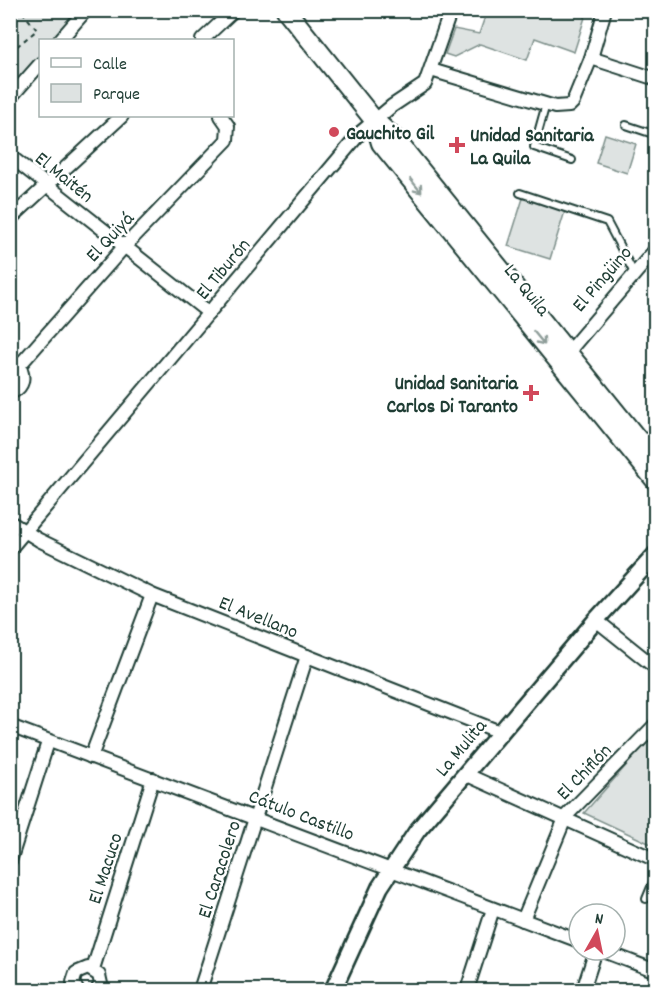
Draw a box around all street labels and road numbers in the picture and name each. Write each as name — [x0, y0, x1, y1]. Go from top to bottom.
street label: El Maitén — [28, 146, 99, 211]
street label: El Quiyá — [80, 206, 142, 270]
street label: El Tiburón — [190, 233, 258, 307]
street label: El Pingüino — [567, 241, 640, 319]
street label: La Quila — [496, 259, 556, 324]
street label: El Avellano — [214, 590, 302, 647]
street label: La Mulita — [430, 714, 495, 784]
street label: El Chiflón — [551, 738, 619, 808]
street label: Cátulo Castillo — [244, 784, 358, 850]
street label: El Caracolero — [192, 817, 250, 922]
street label: El Macuco — [82, 830, 131, 908]

